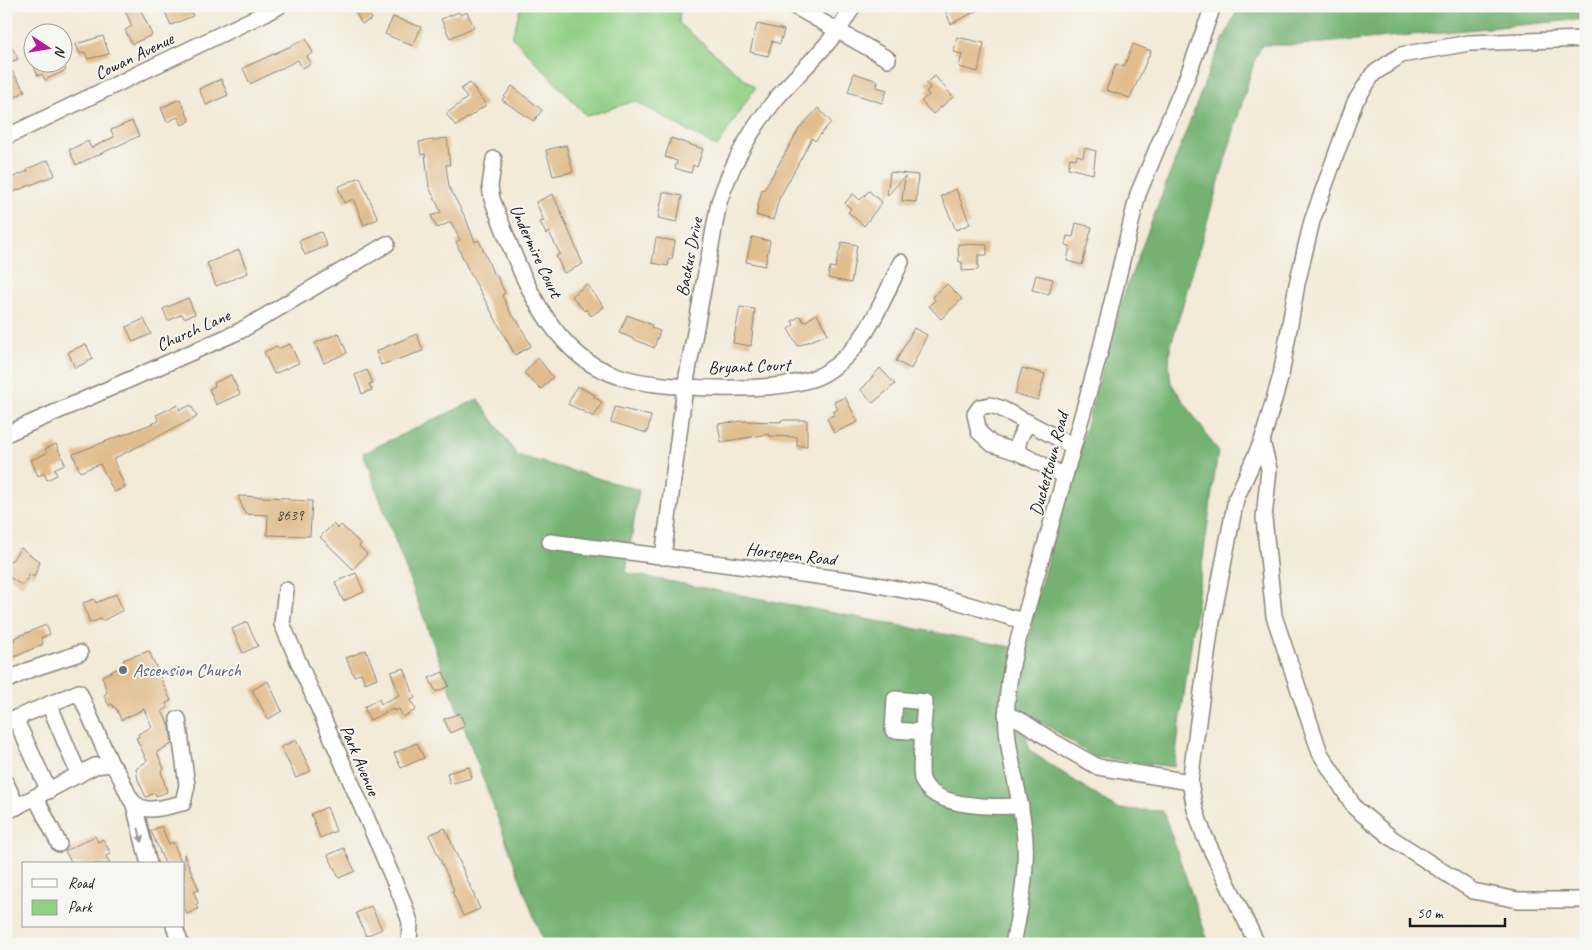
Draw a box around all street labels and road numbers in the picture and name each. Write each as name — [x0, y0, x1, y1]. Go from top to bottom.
street label: Cowan Avenue — [91, 27, 178, 85]
street label: Undermire Court — [505, 201, 568, 303]
street label: Backus Drive — [671, 215, 708, 298]
street label: Church Lane — [153, 304, 234, 356]
street label: Bryant Court — [708, 353, 793, 378]
street label: Duckettown Road — [1025, 407, 1074, 518]
street label: Horsepen Road — [745, 538, 840, 571]
street label: Park Avenue — [335, 721, 385, 800]

